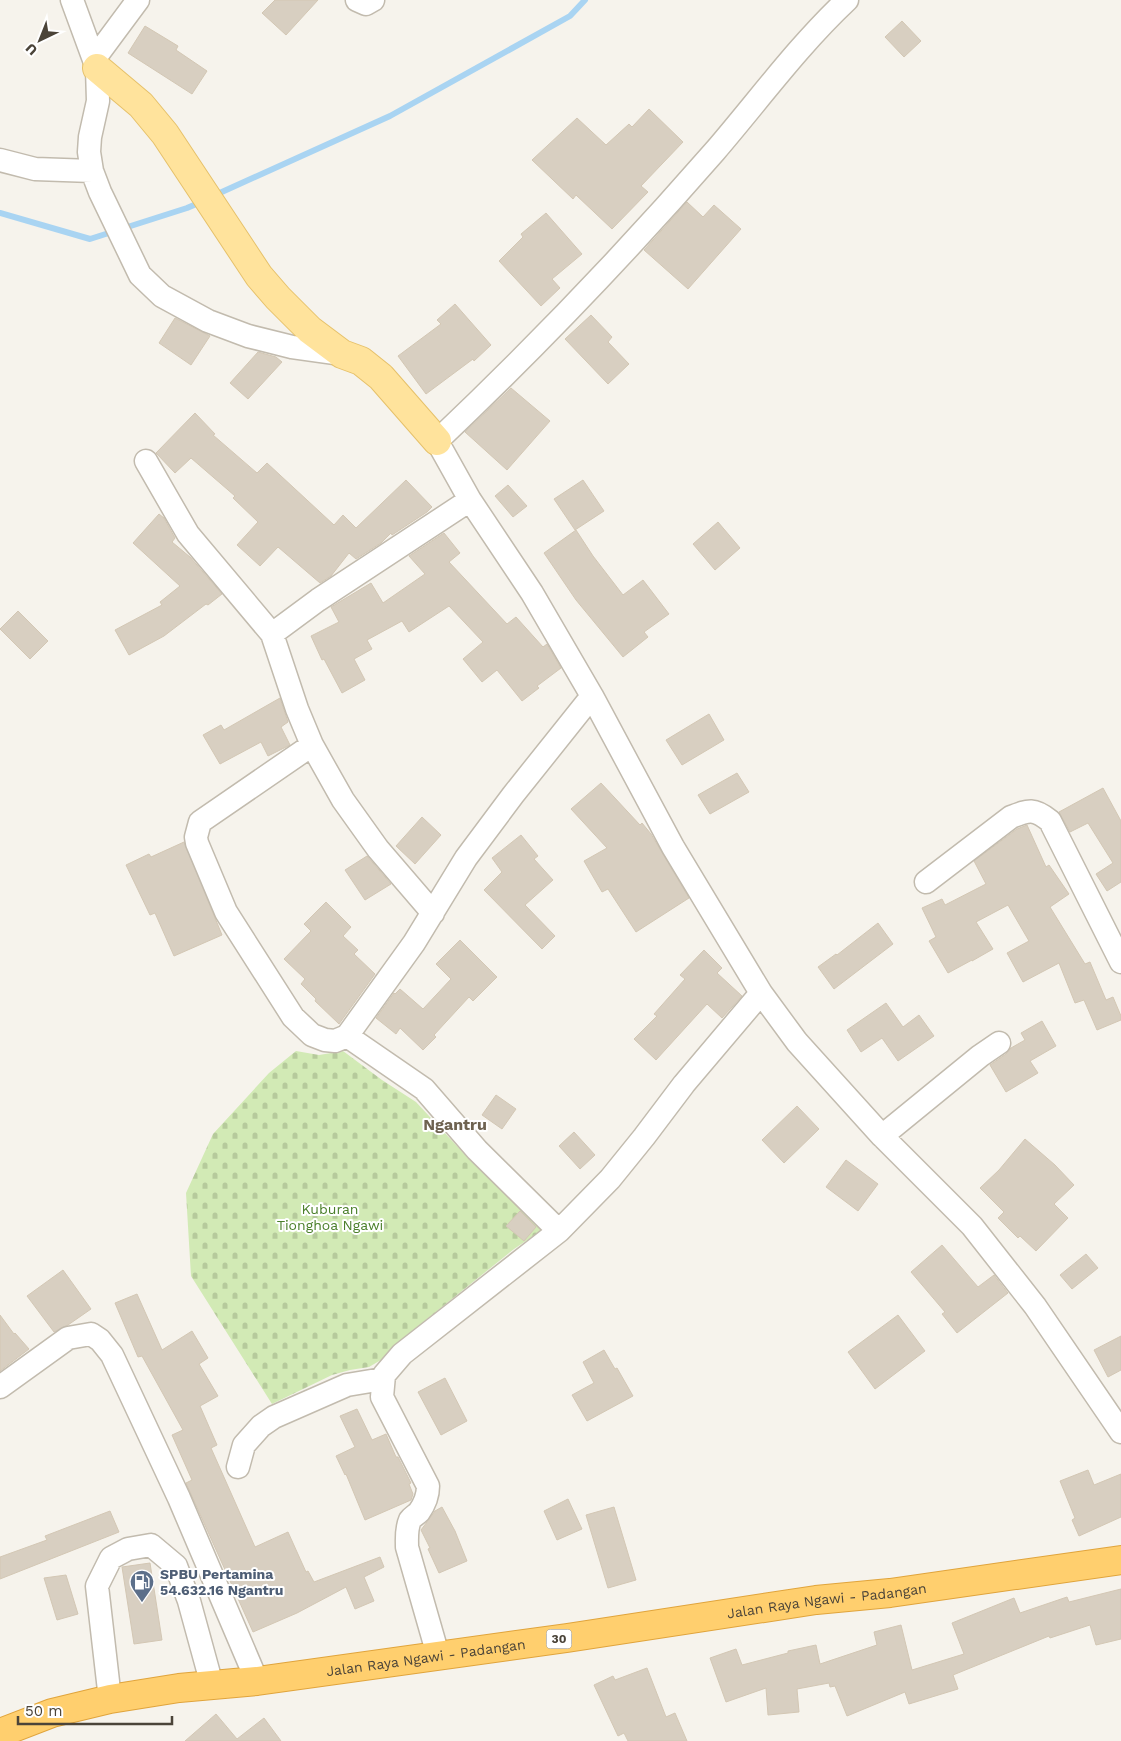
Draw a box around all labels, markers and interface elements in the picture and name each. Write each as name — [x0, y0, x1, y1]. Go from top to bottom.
north arrow — [15, 15, 65, 65]
text: U — [22, 40, 40, 59]
district label: Ngantru — [423, 1115, 487, 1134]
park label: Kuburan Tionghoa Ngawi — [277, 1201, 383, 1233]
place label: SPBU Pertamina 54.632.16 Ngantru — [160, 1566, 283, 1598]
fuel station icon: SPBU Pertamina 54.632.16 Ngantru — [129, 1569, 155, 1603]
street label: Jalan Raya Ngawi - Padangan — [726, 1580, 928, 1621]
road number: 30 — [546, 1630, 572, 1648]
street label: Jalan Raya Ngawi - Padangan — [325, 1636, 526, 1679]
scale bar — [18, 1694, 171, 1726]
text: 50 m — [25, 1702, 62, 1720]

